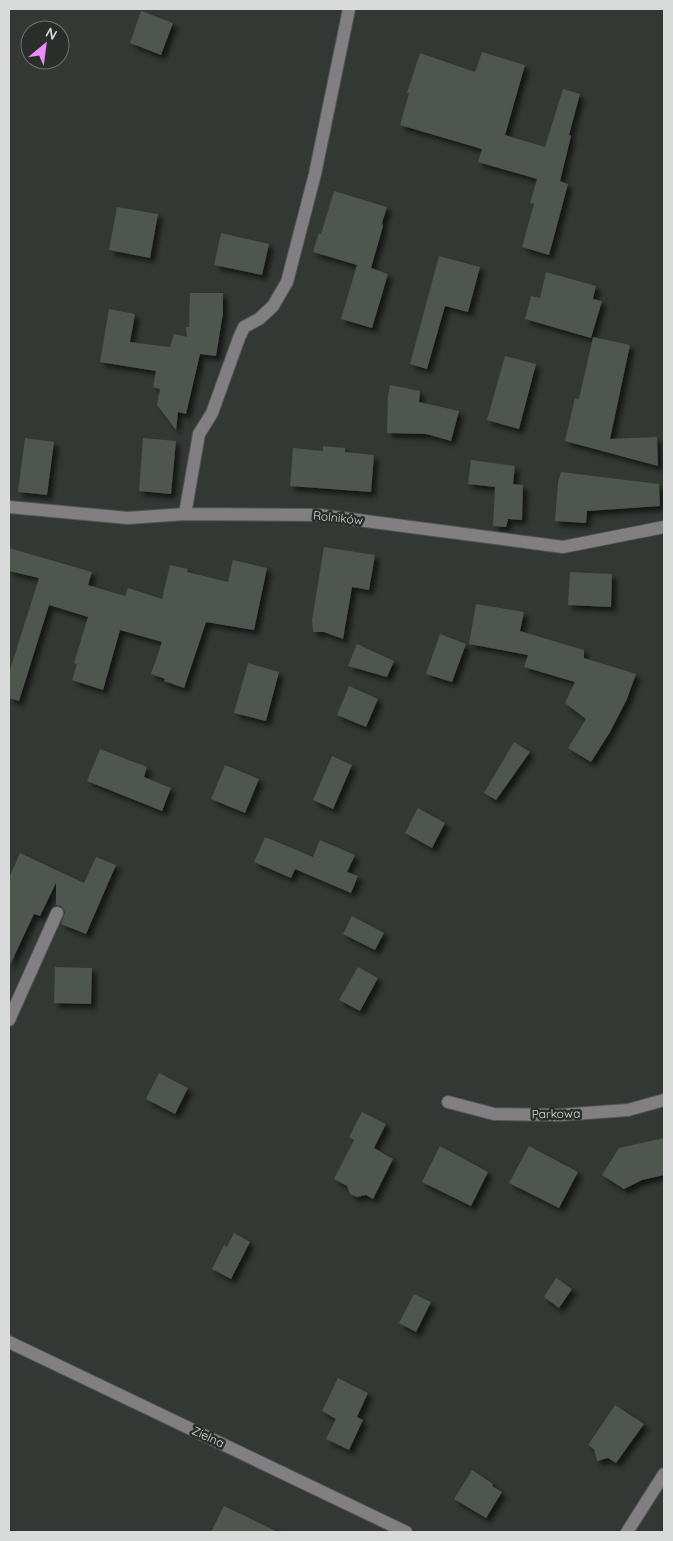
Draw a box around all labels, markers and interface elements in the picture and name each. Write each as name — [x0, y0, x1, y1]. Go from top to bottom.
north arrow — [20, 20, 70, 70]
text: N — [42, 23, 60, 44]
street label: Rolników — [312, 507, 364, 528]
street label: Parkowa — [531, 1106, 580, 1121]
street label: Zielna — [190, 1423, 227, 1451]

